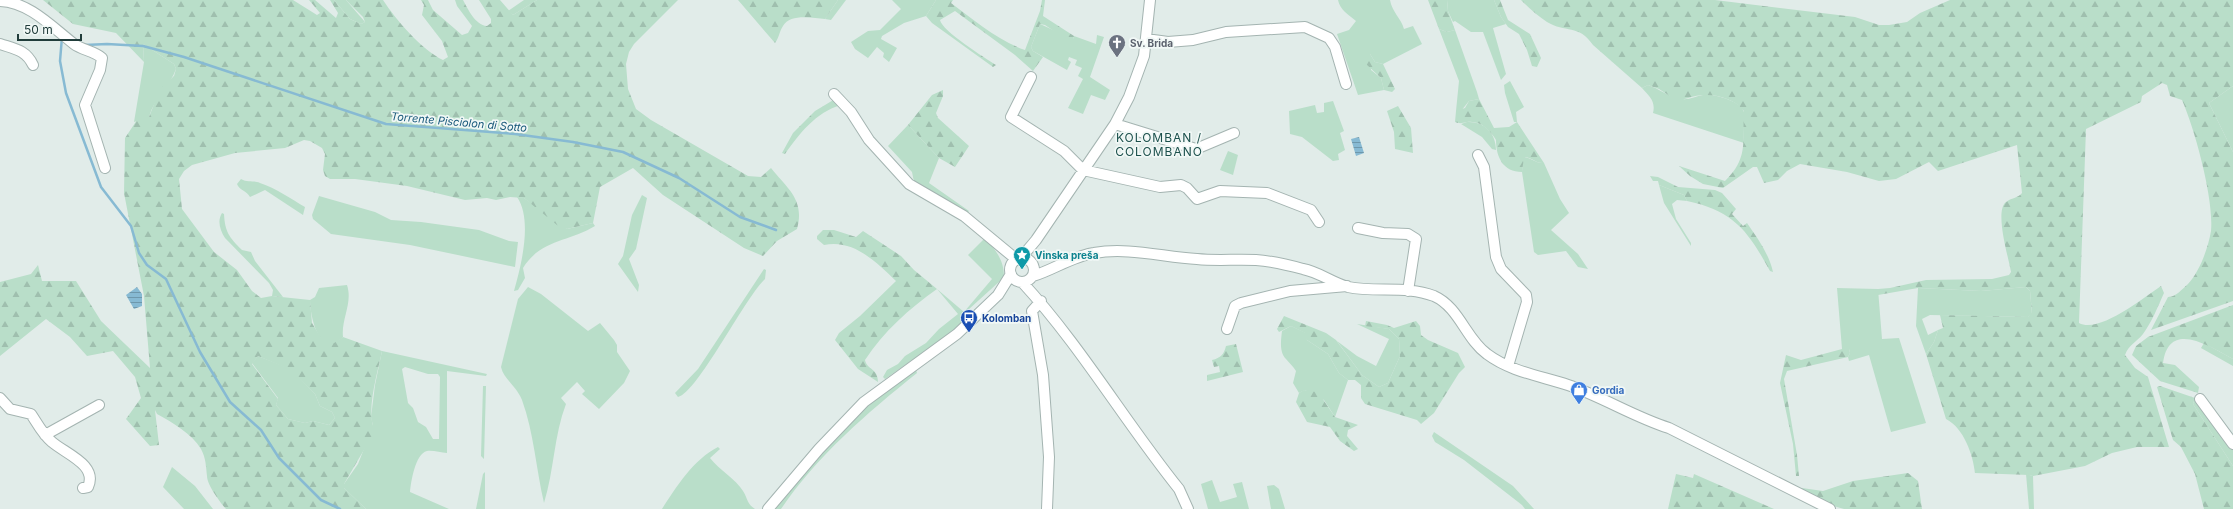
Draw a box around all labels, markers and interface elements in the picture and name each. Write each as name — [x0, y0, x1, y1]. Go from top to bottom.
scale bar — [18, 16, 81, 42]
text: 50 m — [24, 22, 53, 37]
church icon: Sv. Brida — [1107, 33, 1127, 58]
place label: Sv. Brida — [1130, 37, 1173, 49]
water label: Torrente Pisciolon di Sotto — [390, 109, 528, 135]
district label: KOLOMBAN / COLOMBANO — [1115, 130, 1203, 159]
place icon: Vinska preša — [1012, 245, 1032, 270]
place label: Vinska preša — [1035, 249, 1099, 261]
bus stop icon: Kolomban — [959, 308, 979, 333]
place label: Kolomban — [982, 312, 1031, 324]
shop icon: Gordia — [1569, 380, 1589, 405]
place label: Gordia — [1592, 384, 1624, 396]

